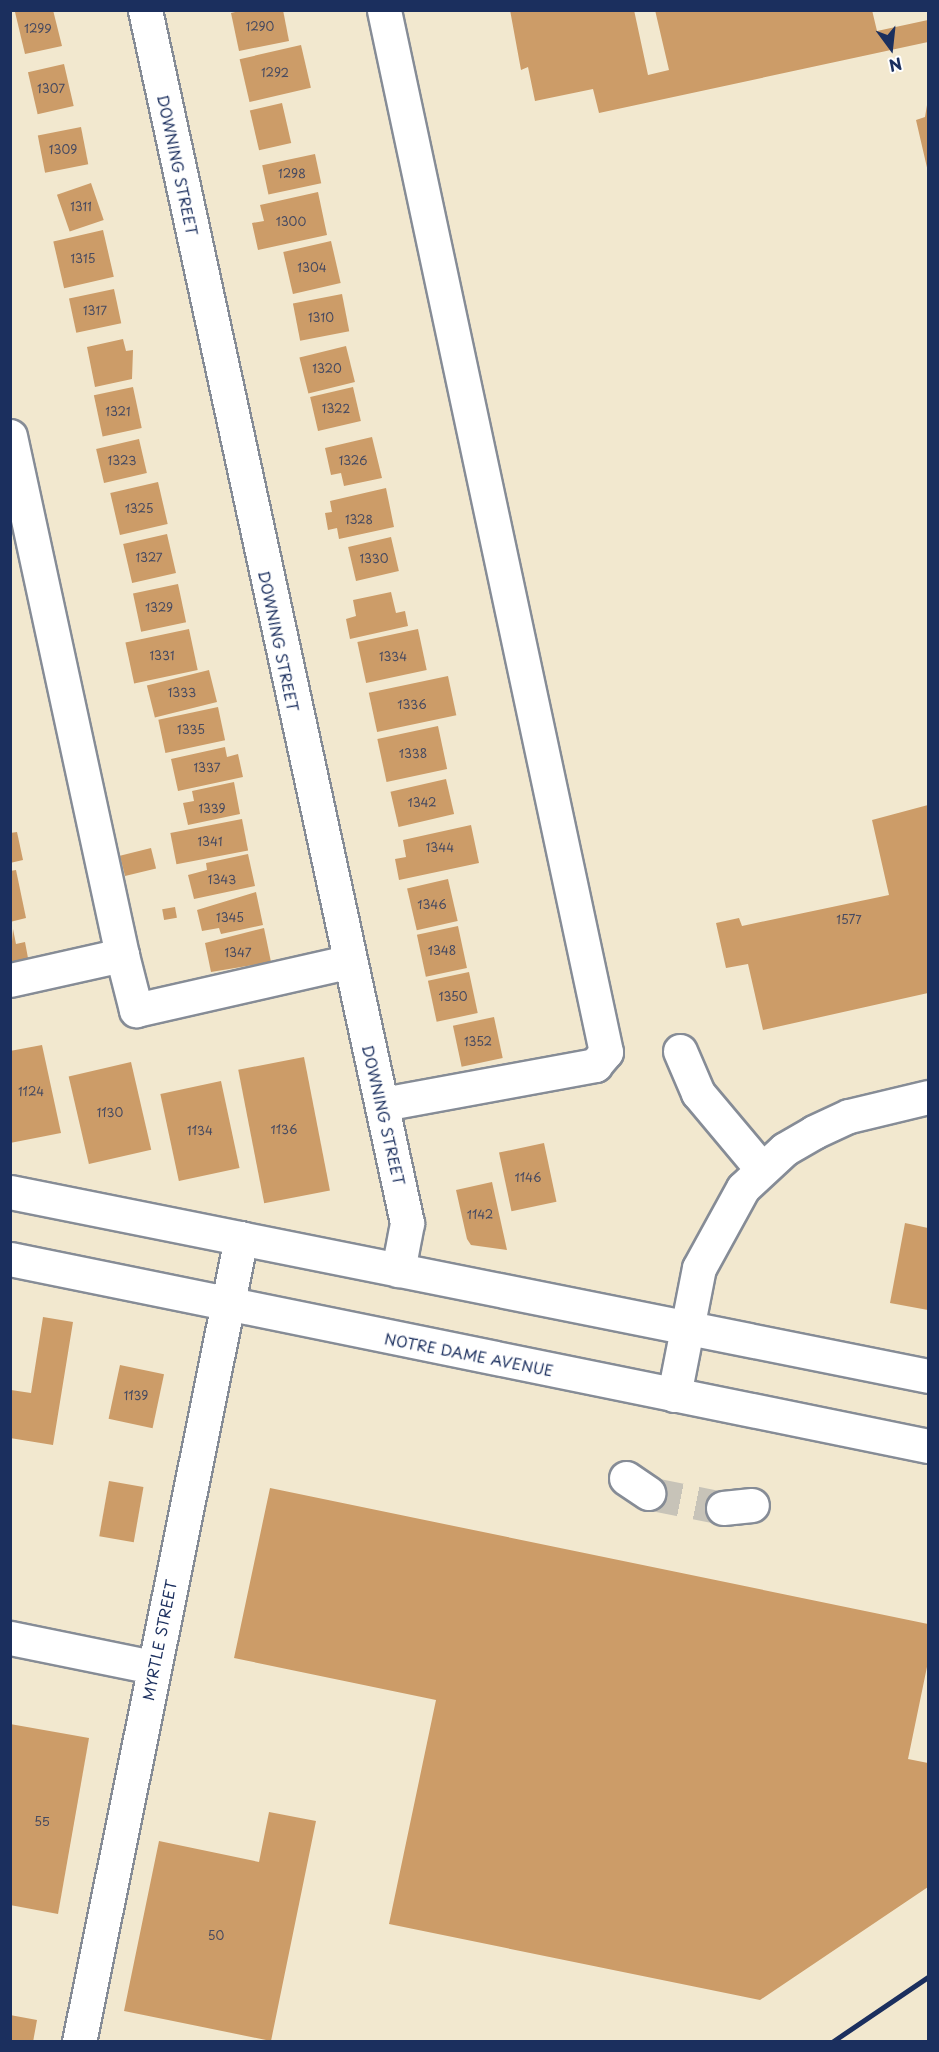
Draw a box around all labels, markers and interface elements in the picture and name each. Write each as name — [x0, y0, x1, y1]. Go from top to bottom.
north arrow — [861, 18, 921, 78]
house number: 1290 — [246, 20, 274, 34]
house number: 1299 — [24, 22, 52, 36]
text: N — [886, 52, 905, 79]
house number: 1292 — [261, 66, 289, 80]
house number: 1307 — [37, 82, 65, 96]
street label: DOWNING STREET — [154, 92, 202, 238]
house number: 1309 — [49, 143, 77, 157]
house number: 1298 — [278, 167, 306, 181]
house number: 1311 — [70, 200, 92, 214]
house number: 1300 — [276, 215, 306, 229]
house number: 1315 — [71, 252, 95, 266]
house number: 1304 — [297, 261, 327, 275]
house number: 1317 — [83, 304, 107, 318]
house number: 1310 — [308, 311, 334, 325]
house number: 1320 — [312, 362, 342, 376]
house number: 1322 — [322, 402, 350, 416]
house number: 1321 — [105, 405, 131, 419]
house number: 1323 — [108, 454, 136, 468]
house number: 1326 — [339, 454, 367, 468]
house number: 1325 — [125, 502, 153, 516]
house number: 1328 — [345, 513, 373, 527]
house number: 1327 — [135, 551, 163, 565]
house number: 1330 — [359, 552, 389, 566]
street label: DOWNING STREET — [255, 568, 303, 714]
house number: 1329 — [145, 601, 173, 615]
house number: 1331 — [150, 649, 174, 663]
house number: 1334 — [379, 650, 407, 664]
house number: 1333 — [168, 686, 196, 700]
house number: 1336 — [397, 698, 427, 712]
house number: 1335 — [177, 723, 205, 737]
house number: 1338 — [399, 747, 427, 761]
house number: 1337 — [194, 761, 220, 775]
house number: 1342 — [407, 796, 437, 810]
house number: 1339 — [198, 802, 226, 816]
house number: 1341 — [198, 835, 222, 849]
house number: 1344 — [426, 841, 454, 855]
house number: 1343 — [208, 873, 236, 887]
house number: 1346 — [417, 898, 447, 912]
house number: 1345 — [216, 911, 244, 925]
house number: 1577 — [836, 913, 862, 927]
house number: 1348 — [428, 944, 456, 958]
house number: 1347 — [225, 946, 251, 960]
house number: 1350 — [439, 990, 467, 1004]
house number: 1352 — [464, 1035, 492, 1049]
street label: DOWNING STREET — [359, 1042, 409, 1188]
house number: 1124 — [18, 1085, 44, 1099]
house number: 1130 — [97, 1106, 123, 1120]
house number: 1136 — [271, 1123, 297, 1137]
house number: 1134 — [187, 1124, 213, 1138]
house number: 1146 — [515, 1171, 541, 1185]
house number: 1142 — [467, 1208, 493, 1222]
street label: NOTRE DAME AVENUE — [383, 1329, 555, 1379]
house number: 1139 — [124, 1389, 148, 1403]
street label: MYRTLE STREET — [138, 1577, 180, 1703]
house number: 55 — [34, 1815, 50, 1829]
house number: 50 — [208, 1929, 224, 1943]

